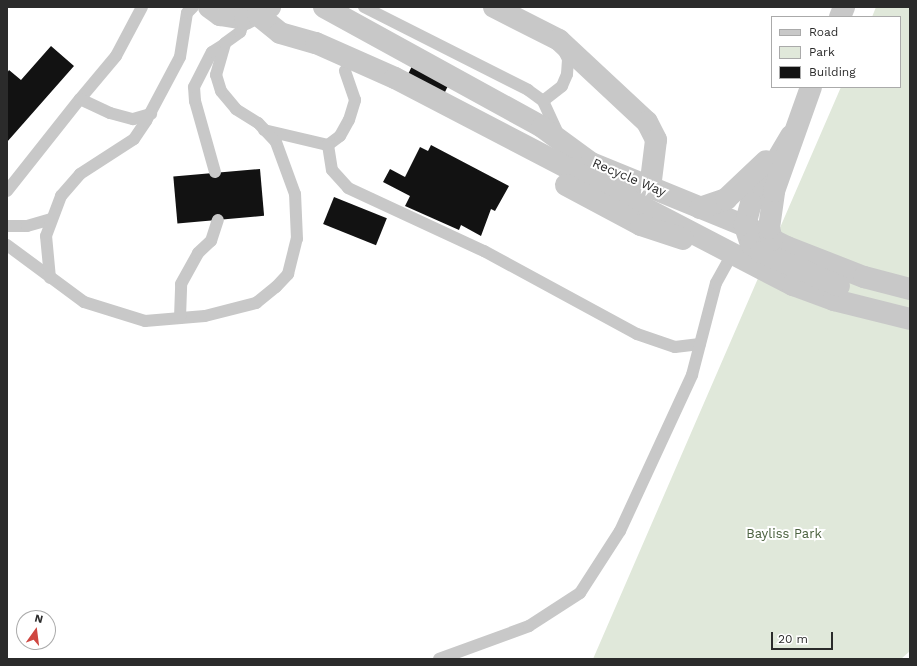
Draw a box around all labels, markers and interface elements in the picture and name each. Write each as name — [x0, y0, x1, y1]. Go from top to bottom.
legend — [771, 16, 901, 88]
text: Road — [809, 25, 838, 39]
text: Park — [809, 45, 835, 59]
text: Building — [809, 65, 856, 79]
street label: Recycle Way — [590, 155, 668, 201]
park label: Bayliss Park — [746, 526, 822, 542]
north arrow — [16, 610, 56, 650]
text: N — [33, 612, 44, 626]
scale bar — [773, 624, 835, 650]
text: 20 m — [778, 632, 808, 646]

